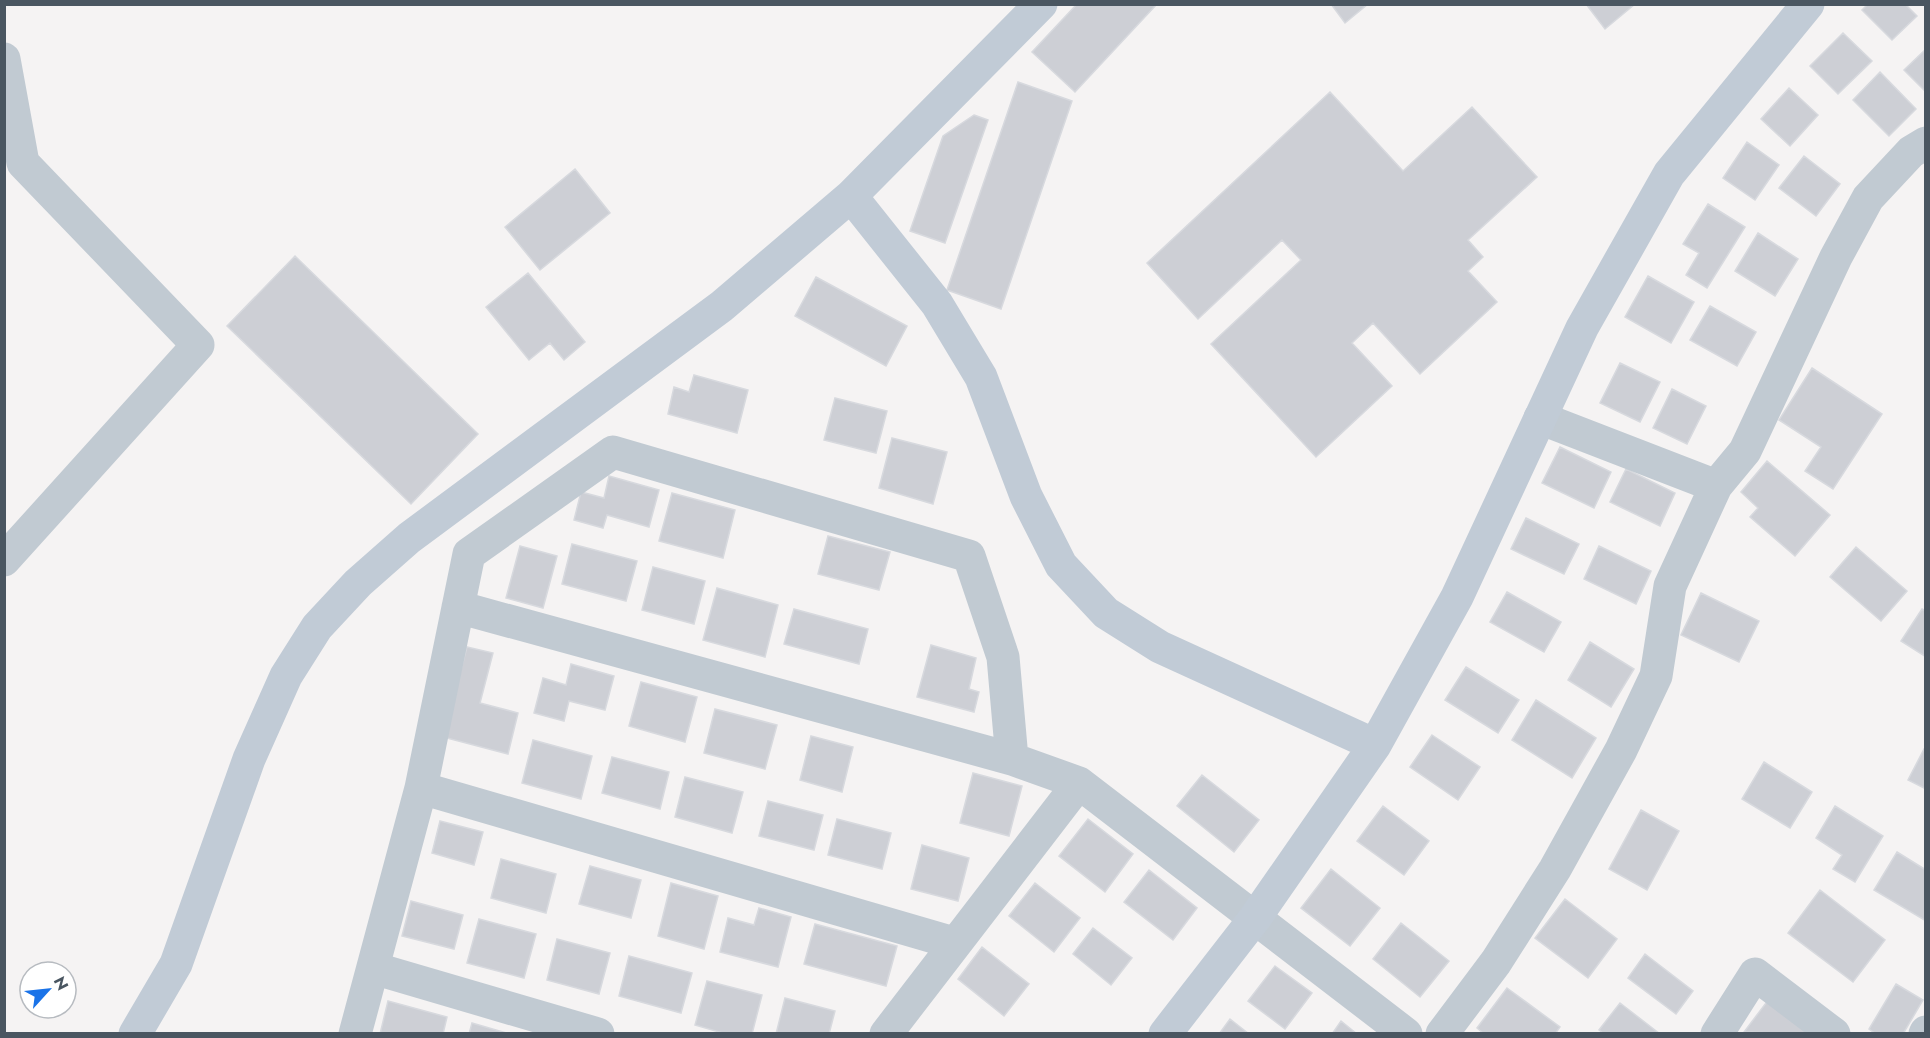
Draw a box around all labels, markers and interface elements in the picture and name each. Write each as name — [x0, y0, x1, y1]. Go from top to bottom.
north arrow — [18, 960, 78, 1020]
text: N — [48, 973, 74, 994]

